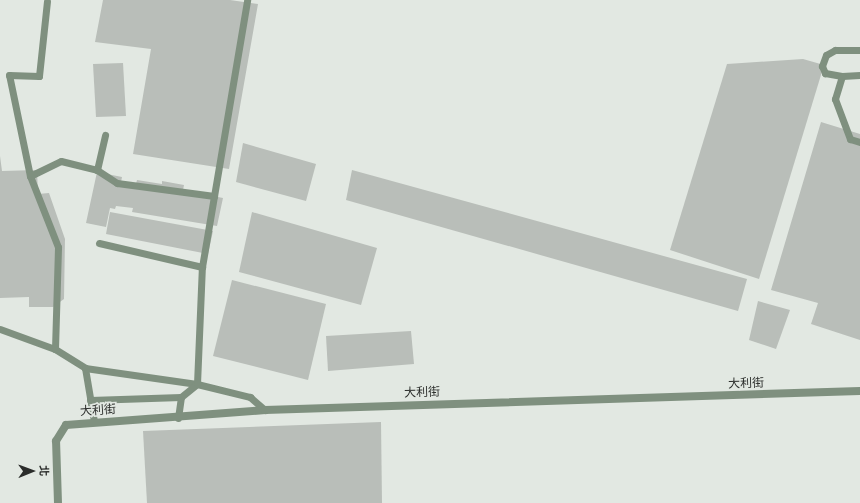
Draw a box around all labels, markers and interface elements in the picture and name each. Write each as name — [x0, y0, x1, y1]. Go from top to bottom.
street label: 大利街 — [728, 375, 764, 391]
street label: 大利街 — [404, 384, 440, 400]
street label: 大利街 — [80, 402, 116, 418]
north arrow — [12, 451, 52, 491]
text: 北 — [37, 465, 52, 476]

